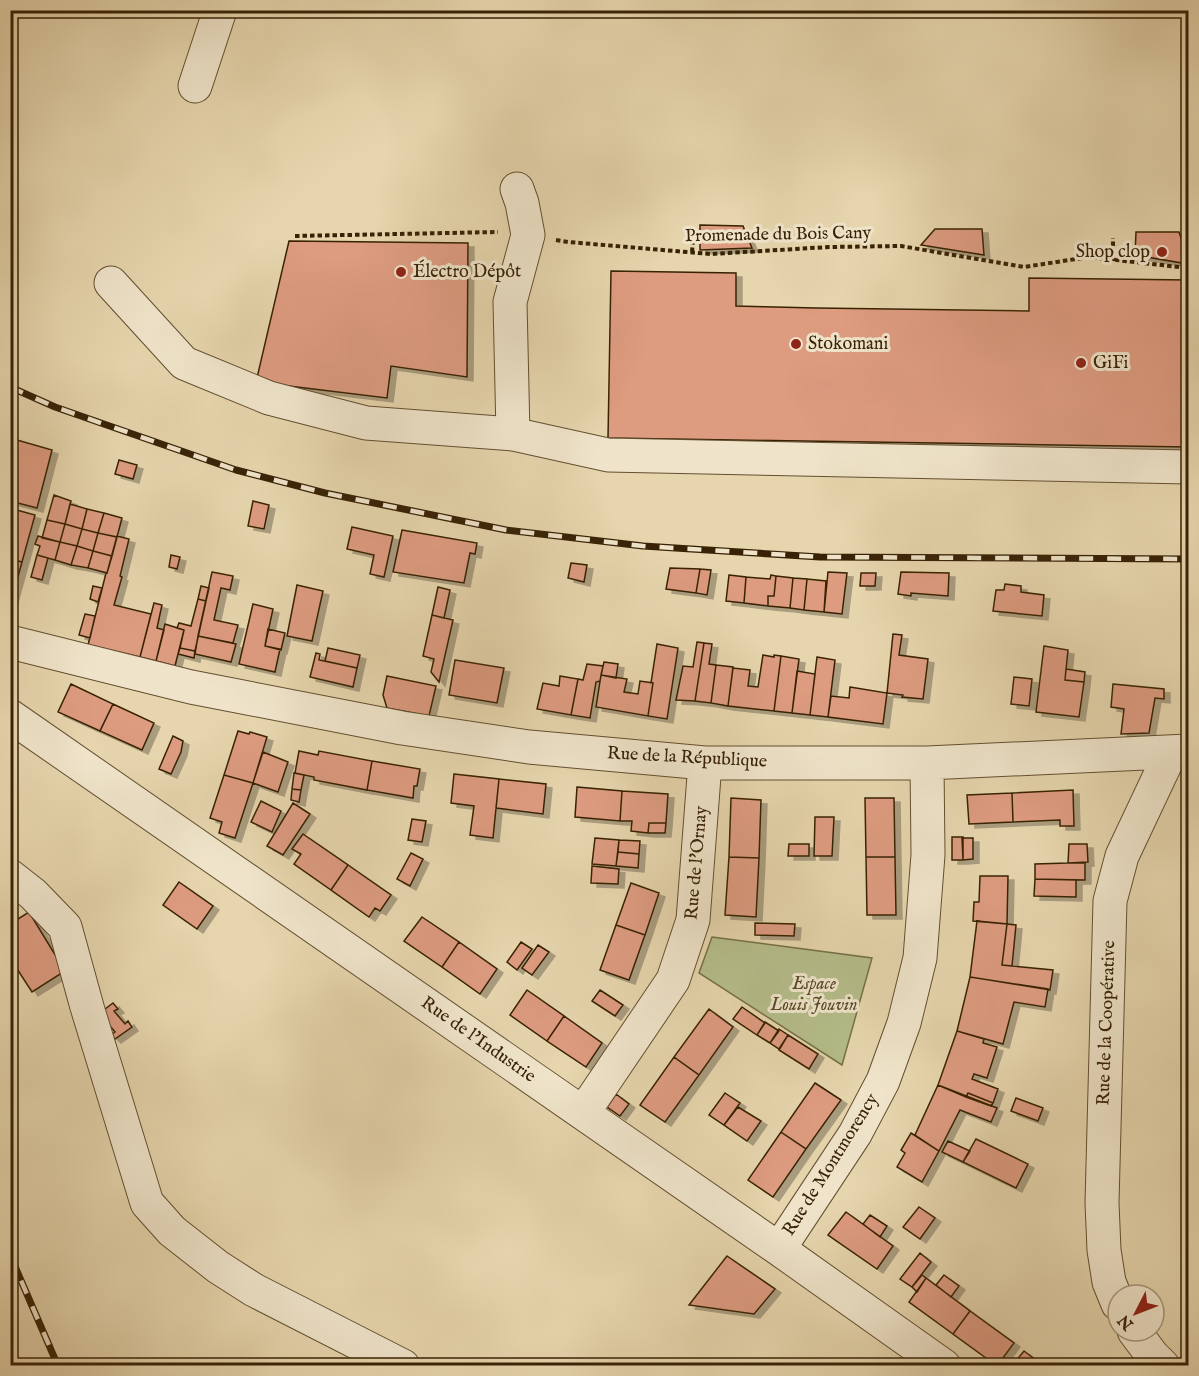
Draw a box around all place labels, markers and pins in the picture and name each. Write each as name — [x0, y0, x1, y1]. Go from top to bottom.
place label: Shop clop — [1076, 241, 1150, 264]
marker: Shop clop — [1155, 245, 1169, 259]
place label: Électro Dépôt — [413, 259, 521, 284]
marker: Électro Dépôt — [394, 265, 408, 279]
place label: Stokomani — [808, 333, 888, 356]
marker: Stokomani — [789, 337, 803, 351]
place label: GiFi — [1093, 352, 1129, 375]
marker: GiFi — [1074, 356, 1088, 370]

